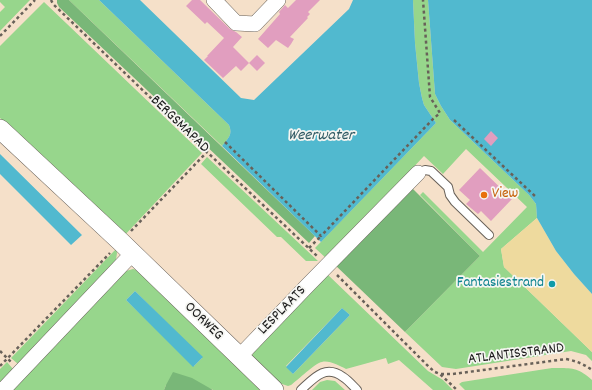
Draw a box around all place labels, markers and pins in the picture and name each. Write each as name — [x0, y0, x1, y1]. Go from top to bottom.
place label: View — [492, 186, 518, 204]
marker: View — [479, 190, 489, 200]
place label: Fantasiestrand — [457, 275, 544, 293]
marker: Fantasiestrand — [547, 279, 557, 289]

